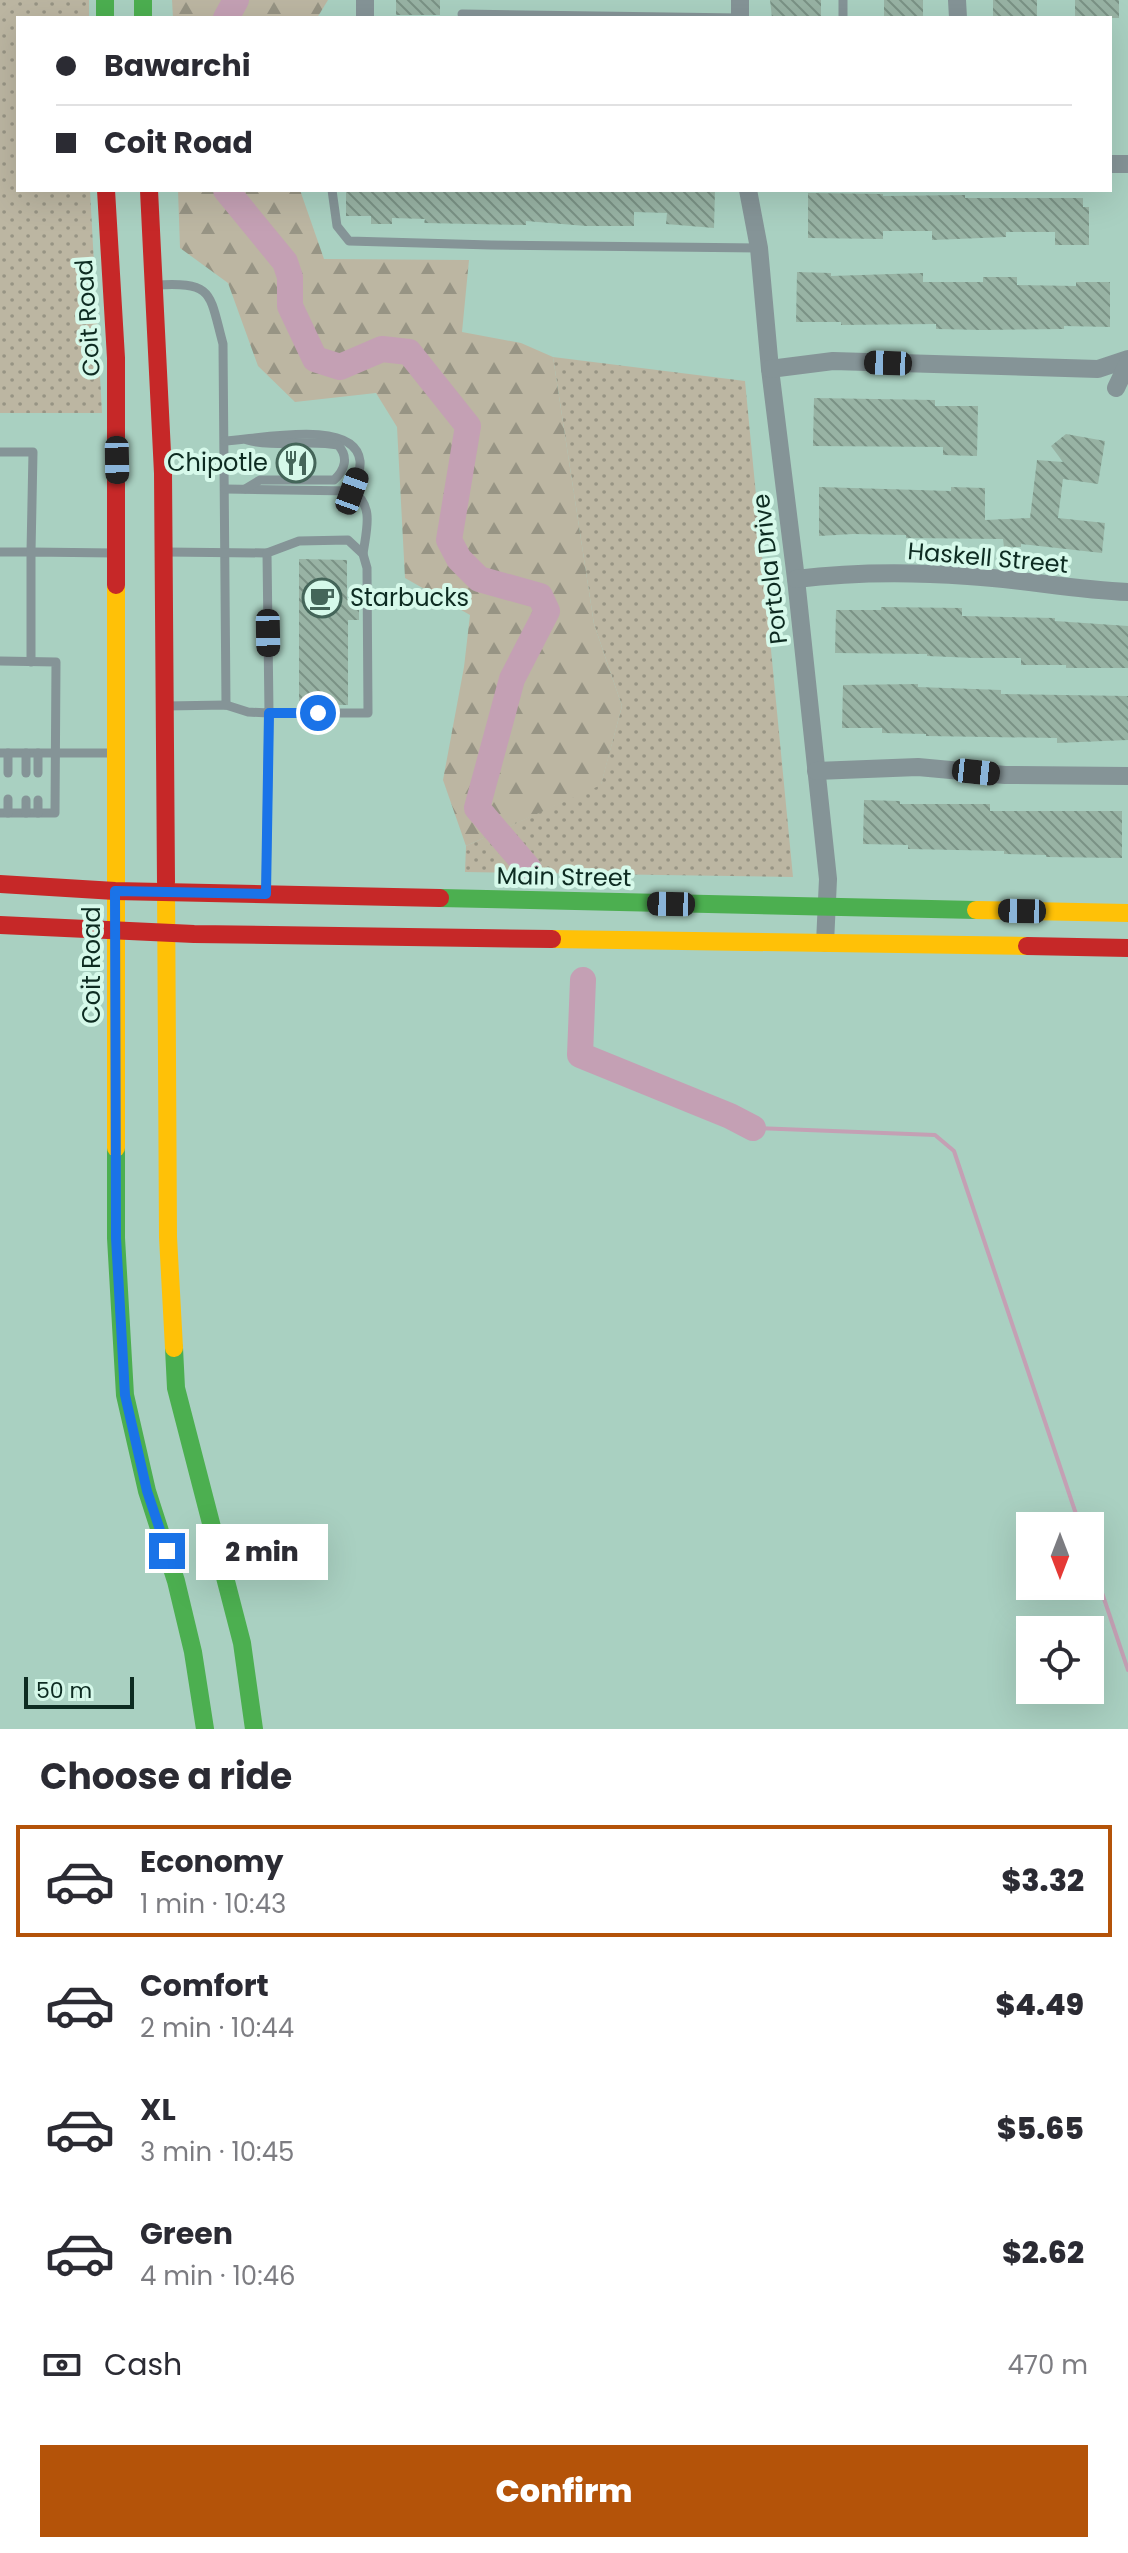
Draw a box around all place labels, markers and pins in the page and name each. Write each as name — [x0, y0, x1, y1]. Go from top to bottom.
restaurant icon: Chipotle — [275, 442, 317, 484]
place label: Chipotle — [167, 446, 268, 479]
cafe icon: Starbucks — [301, 577, 343, 619]
place label: Starbucks — [350, 581, 469, 614]

